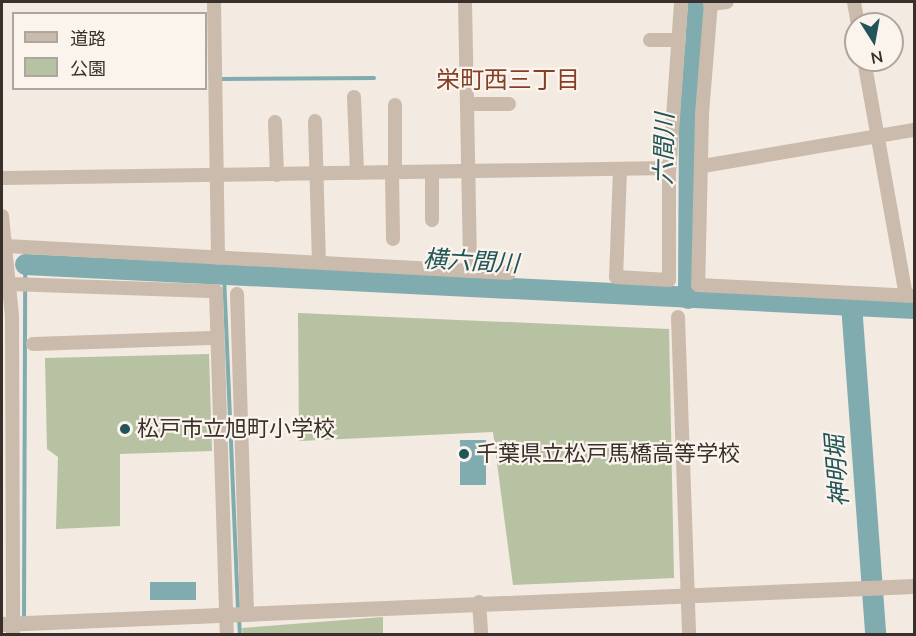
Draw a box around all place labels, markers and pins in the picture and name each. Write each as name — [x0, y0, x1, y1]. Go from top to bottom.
place label: 松戸市立旭町小学校 — [137, 416, 335, 442]
marker: 松戸市立旭町小学校 — [118, 422, 132, 436]
place label: 千葉県立松戸馬橋高等学校 — [476, 441, 740, 467]
marker: 千葉県立松戸馬橋高等学校 — [457, 447, 471, 461]

